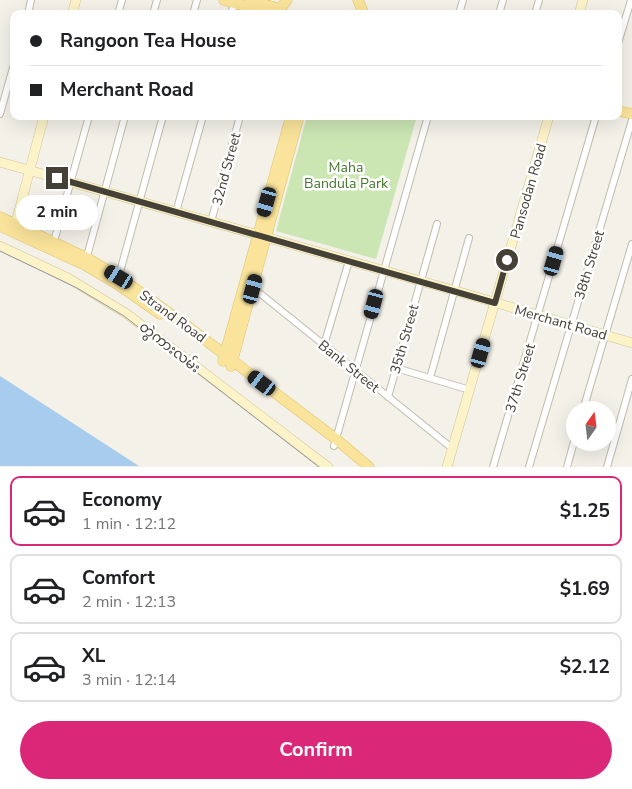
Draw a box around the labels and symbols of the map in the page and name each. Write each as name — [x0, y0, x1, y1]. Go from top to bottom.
street label: 32nd Street — [208, 130, 245, 208]
street label: Pansodan Road — [506, 141, 551, 241]
park label: Maha Bandula Park — [304, 158, 389, 193]
route end — [46, 167, 68, 189]
car — [255, 186, 278, 218]
callout: 2 min — [16, 196, 98, 230]
street label: 38th Street — [570, 228, 609, 302]
car — [542, 245, 565, 277]
route start — [496, 249, 518, 271]
car — [102, 263, 135, 291]
car — [241, 273, 264, 305]
street label: Strand Road — [136, 286, 210, 347]
car — [362, 288, 385, 320]
street label: Merchant Road — [512, 300, 609, 345]
street label: 35th Street — [386, 302, 423, 376]
street label: တွဲကားလမ်း — [135, 317, 205, 378]
street label: Bank Street — [314, 336, 383, 397]
car — [469, 337, 492, 369]
street label: 37th Street — [501, 341, 540, 415]
car — [245, 368, 278, 398]
north arrow — [566, 401, 616, 451]

